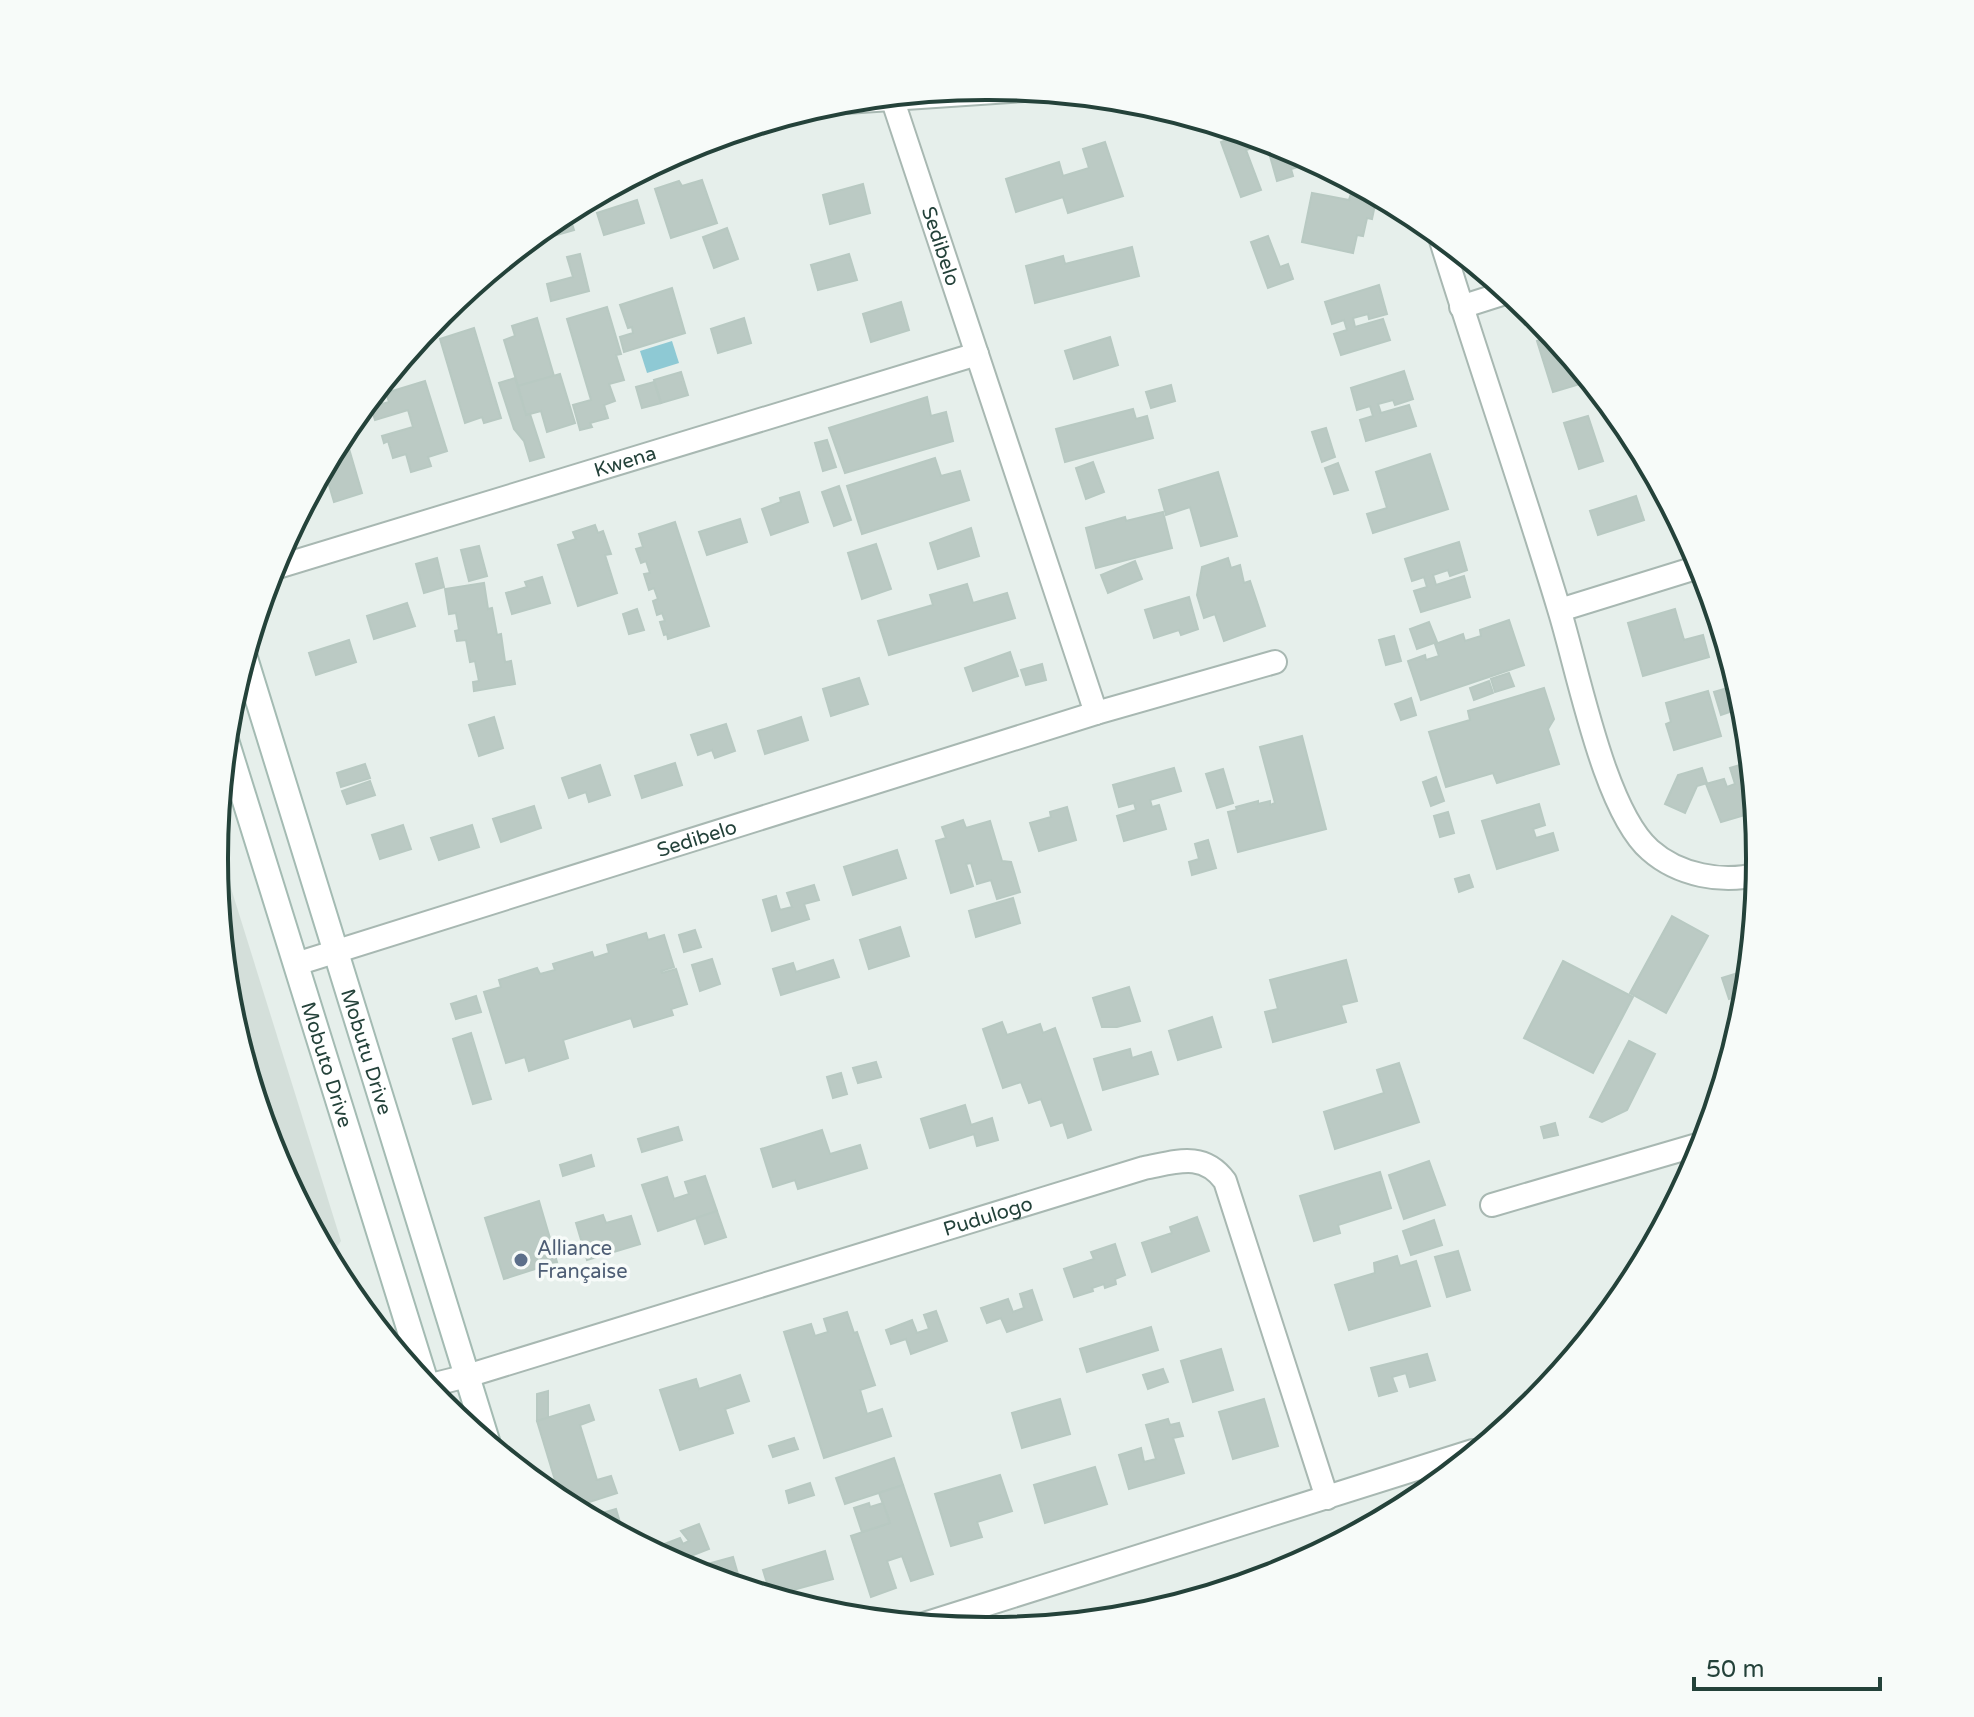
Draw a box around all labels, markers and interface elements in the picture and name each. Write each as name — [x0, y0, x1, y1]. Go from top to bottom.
street label: Sedibelo — [916, 204, 965, 289]
street label: Kwena — [591, 441, 659, 483]
street label: Sedibelo — [654, 815, 740, 863]
street label: Mobutu Drive — [335, 986, 396, 1118]
street label: Mobuto Drive — [295, 999, 357, 1131]
street label: Pudulogo — [940, 1192, 1036, 1242]
place label: Alliance Française — [537, 1237, 628, 1284]
marker: Alliance Française — [512, 1251, 530, 1269]
scale bar — [1694, 1641, 1880, 1691]
text: 50 m — [1706, 1655, 1764, 1684]

